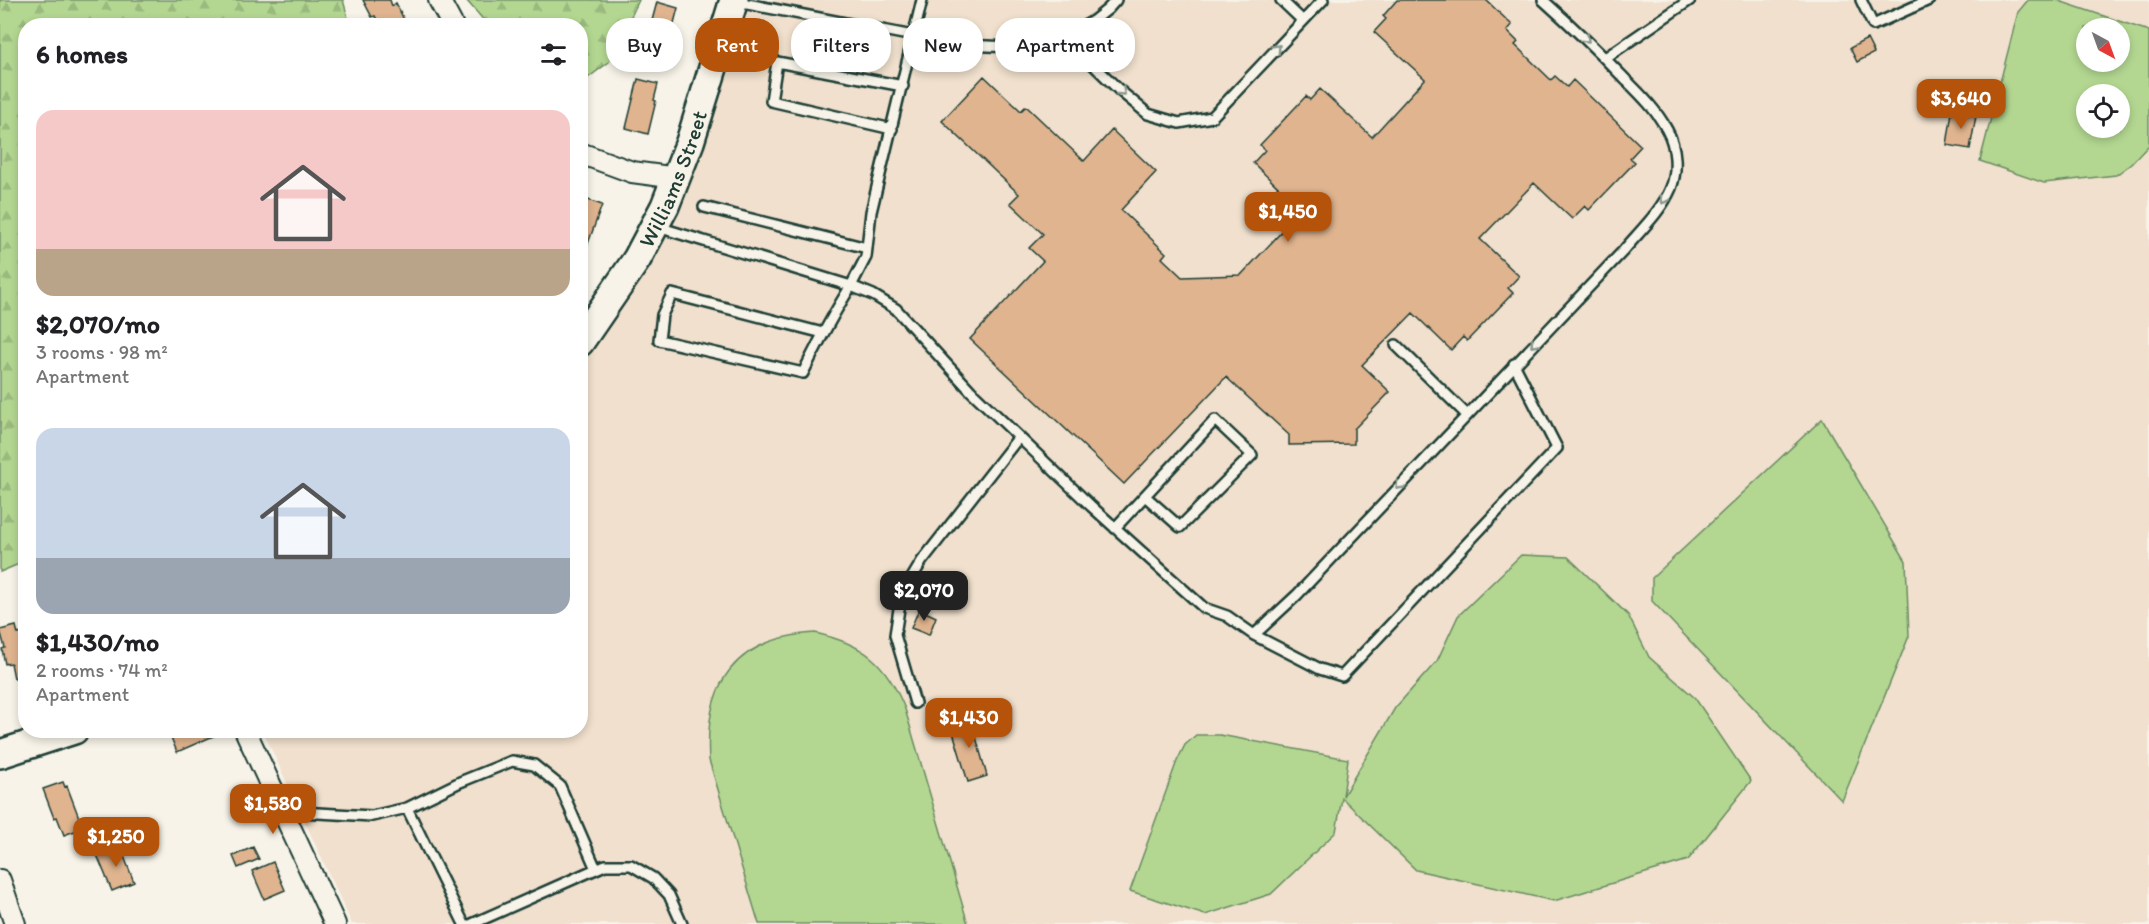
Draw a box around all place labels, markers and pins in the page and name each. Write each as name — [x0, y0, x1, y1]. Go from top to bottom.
pin: $3,640 — [1912, 79, 2010, 130]
pin: $1,450 — [1239, 192, 1337, 243]
pin: $2,070 — [875, 571, 973, 622]
pin: $1,430 — [920, 698, 1018, 749]
pin: $1,580 — [224, 784, 322, 835]
pin: $1,250 — [67, 817, 165, 868]

